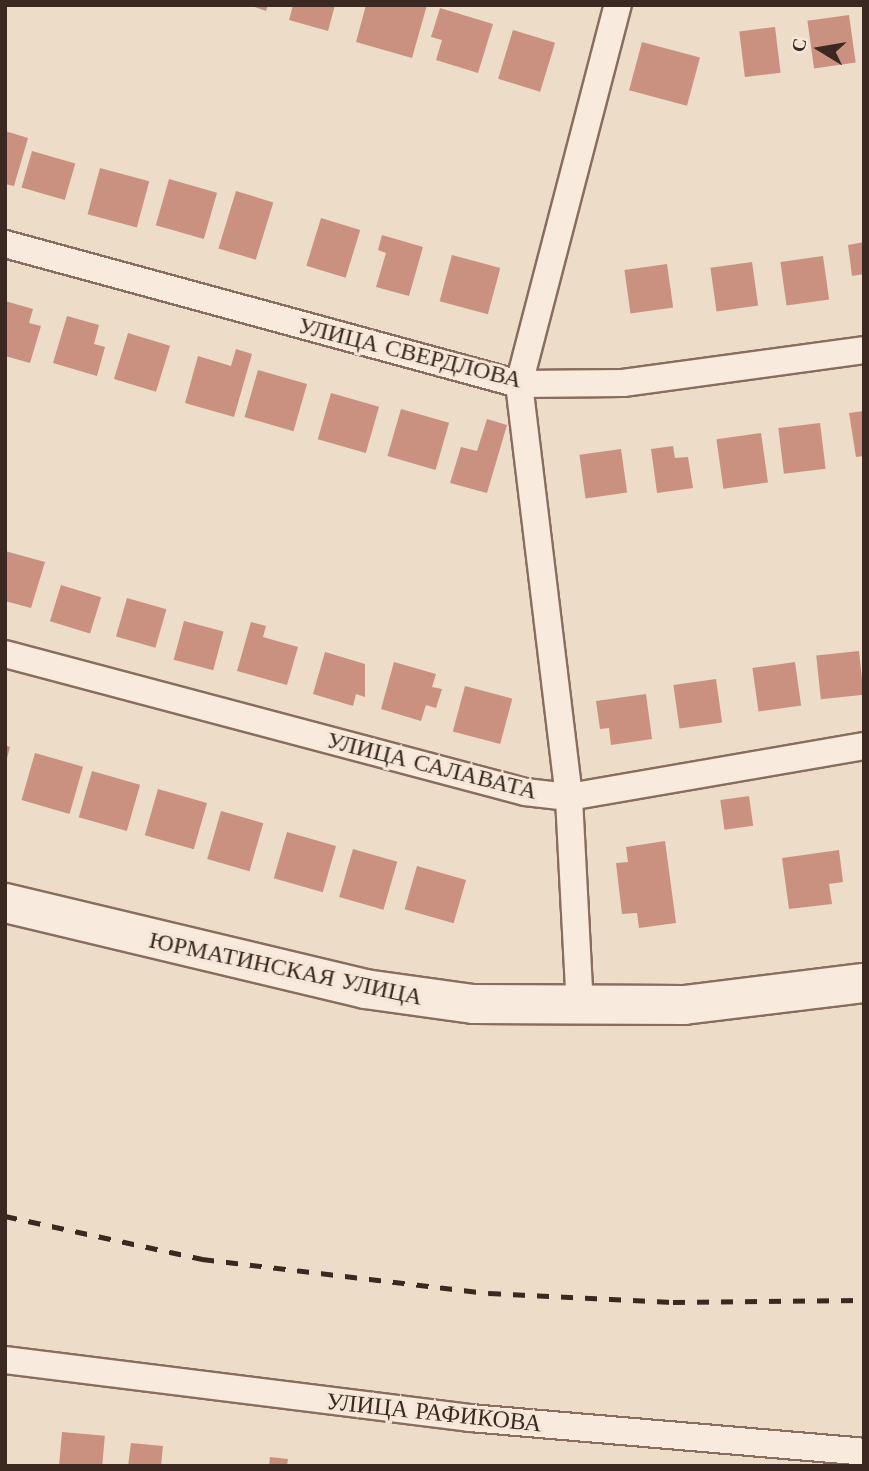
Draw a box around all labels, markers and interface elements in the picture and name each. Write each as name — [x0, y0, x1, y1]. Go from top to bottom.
north arrow — [785, 14, 855, 84]
text: С — [786, 36, 811, 54]
street label: УЛИЦА СВЕРДЛОВА — [295, 310, 525, 394]
street label: УЛИЦА САЛАВАТА — [324, 725, 540, 805]
street label: ЮРМАТИНСКАЯ УЛИЦА — [147, 925, 425, 1011]
street label: УЛИЦА РАФИКОВА — [325, 1386, 543, 1438]

